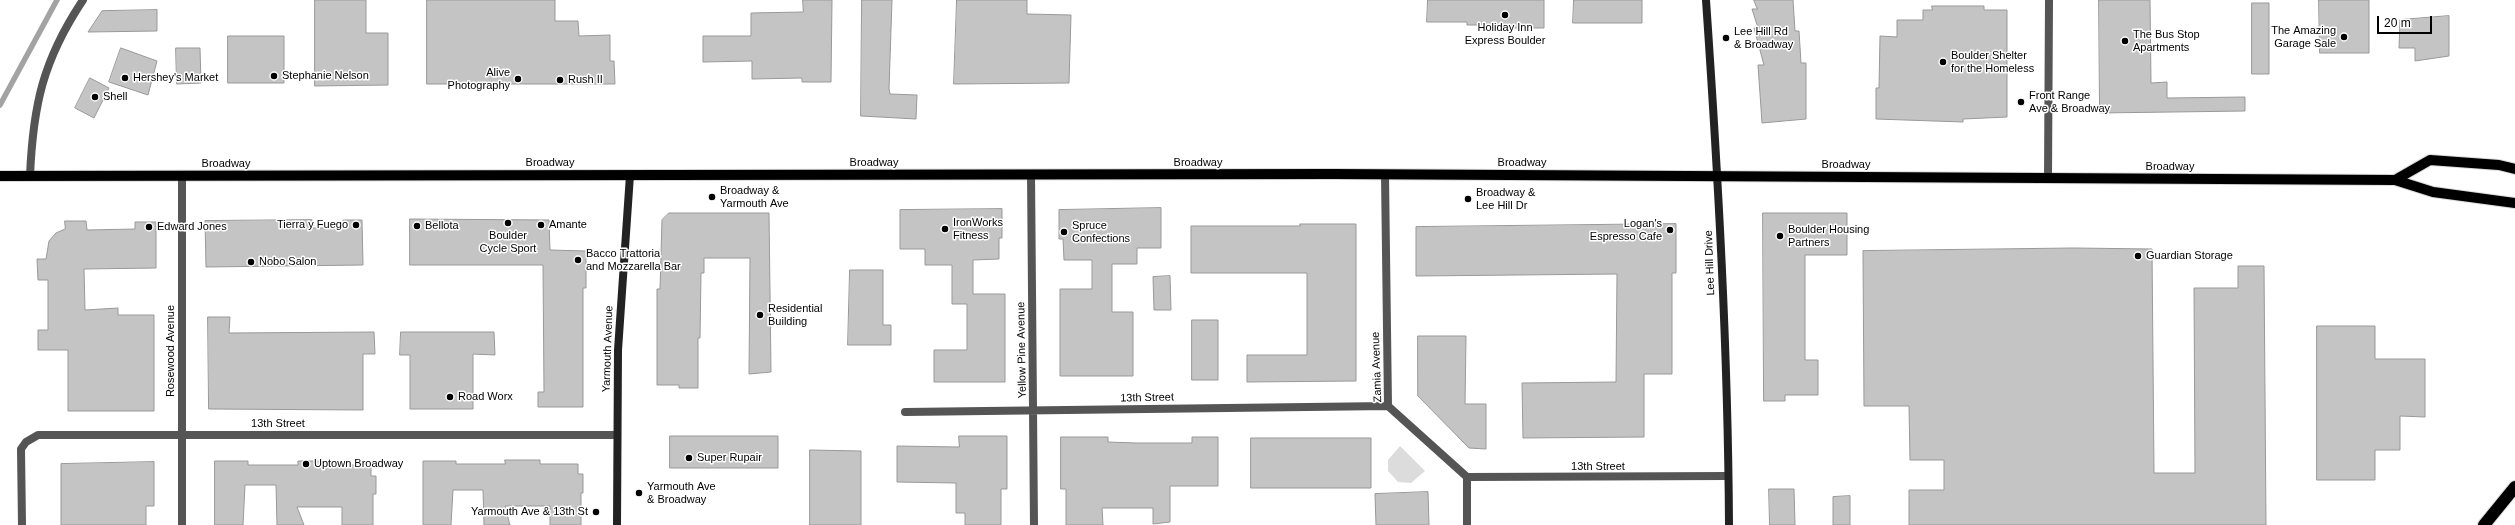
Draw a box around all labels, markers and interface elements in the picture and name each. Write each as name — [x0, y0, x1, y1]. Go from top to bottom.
scale bar — [2379, 8, 2434, 34]
marker: Holiday Inn Express Boulder — [1500, 10, 1510, 20]
text: 20 m — [2384, 16, 2411, 30]
place label: Holiday Inn Express Boulder — [1465, 21, 1545, 47]
place label: The Amazing Garage Sale — [2271, 24, 2336, 50]
place label: Lee Hill Rd & Broadway — [1734, 25, 1793, 51]
place label: The Bus Stop Apartments — [2133, 28, 2200, 54]
marker: The Amazing Garage Sale — [2339, 32, 2349, 42]
marker: Lee Hill Rd & Broadway — [1721, 33, 1731, 43]
marker: The Bus Stop Apartments — [2120, 36, 2130, 46]
place label: Boulder Shelter for the Homeless — [1951, 49, 2034, 75]
marker: Boulder Shelter for the Homeless — [1938, 57, 1948, 67]
place label: Alive Photography — [448, 66, 510, 92]
place label: Stephanie Nelson — [282, 69, 369, 83]
place label: Hershey's Market — [133, 71, 218, 85]
marker: Stephanie Nelson — [269, 71, 279, 81]
marker: Hershey's Market — [120, 73, 130, 83]
place label: Rush II — [568, 73, 603, 87]
marker: Alive Photography — [513, 74, 523, 84]
marker: Rush II — [555, 75, 565, 85]
place label: Front Range Ave & Broadway — [2029, 89, 2110, 115]
place label: Shell — [103, 90, 127, 104]
marker: Shell — [90, 92, 100, 102]
marker: Front Range Ave & Broadway — [2016, 97, 2026, 107]
street label: Broadway — [526, 156, 574, 170]
street label: Broadway — [850, 156, 898, 170]
street label: Broadway — [1174, 156, 1222, 170]
street label: Broadway — [1498, 156, 1546, 170]
street label: Broadway — [202, 157, 250, 171]
street label: Broadway — [1822, 158, 1870, 172]
street label: Broadway — [2146, 160, 2194, 174]
place label: Broadway & Yarmouth Ave — [720, 184, 789, 210]
place label: Broadway & Lee Hill Dr — [1476, 186, 1535, 212]
marker: Broadway & Yarmouth Ave — [707, 192, 717, 202]
marker: Broadway & Lee Hill Dr — [1463, 194, 1473, 204]
place label: IronWorks Fitness — [953, 216, 1003, 242]
place label: Logan's Espresso Cafe — [1590, 217, 1662, 243]
place label: Tierra y Fuego — [277, 218, 348, 232]
marker: Boulder Cycle Sport — [503, 218, 513, 228]
place label: Amante — [549, 218, 587, 232]
place label: Bellota — [425, 219, 459, 233]
place label: Spruce Confections — [1072, 219, 1130, 245]
place label: Edward Jones — [157, 220, 227, 234]
marker: Tierra y Fuego — [351, 220, 361, 230]
marker: Amante — [536, 220, 546, 230]
marker: Bellota — [412, 221, 422, 231]
marker: Edward Jones — [144, 222, 154, 232]
place label: Boulder Housing Partners — [1788, 223, 1869, 249]
marker: IronWorks Fitness — [940, 224, 950, 234]
marker: Logan's Espresso Cafe — [1665, 225, 1675, 235]
marker: Spruce Confections — [1059, 227, 1069, 237]
place label: Boulder Cycle Sport — [480, 229, 536, 255]
street label: Lee Hill Drive — [1702, 230, 1718, 296]
marker: Boulder Housing Partners — [1775, 231, 1785, 241]
place label: Bacco Trattoria and Mozzarella Bar — [586, 247, 681, 273]
place label: Guardian Storage — [2146, 249, 2233, 263]
marker: Guardian Storage — [2133, 251, 2143, 261]
place label: Nobo Salon — [259, 255, 316, 269]
marker: Bacco Trattoria and Mozzarella Bar — [573, 255, 583, 265]
marker: Nobo Salon — [246, 257, 256, 267]
place label: Residential Building — [768, 302, 822, 328]
street label: Yellow Pine Avenue — [1015, 302, 1029, 398]
street label: Rosewood Avenue — [164, 305, 178, 397]
street label: Yarmouth Avenue — [600, 305, 616, 393]
marker: Residential Building — [755, 310, 765, 320]
street label: Zamia Avenue — [1369, 331, 1385, 403]
place label: Road Worx — [458, 390, 513, 404]
street label: 13th Street — [1120, 391, 1174, 405]
marker: Road Worx — [445, 392, 455, 402]
street label: 13th Street — [251, 417, 305, 431]
place label: Super Rupair — [697, 451, 762, 465]
marker: Super Rupair — [684, 453, 694, 463]
place label: Uptown Broadway — [314, 457, 403, 471]
marker: Uptown Broadway — [301, 459, 311, 469]
street label: 13th Street — [1571, 460, 1625, 474]
place label: Yarmouth Ave & Broadway — [647, 480, 716, 506]
marker: Yarmouth Ave & Broadway — [634, 488, 644, 498]
place label: Yarmouth Ave & 13th St — [471, 505, 588, 519]
marker: Yarmouth Ave & 13th St — [591, 507, 601, 517]

